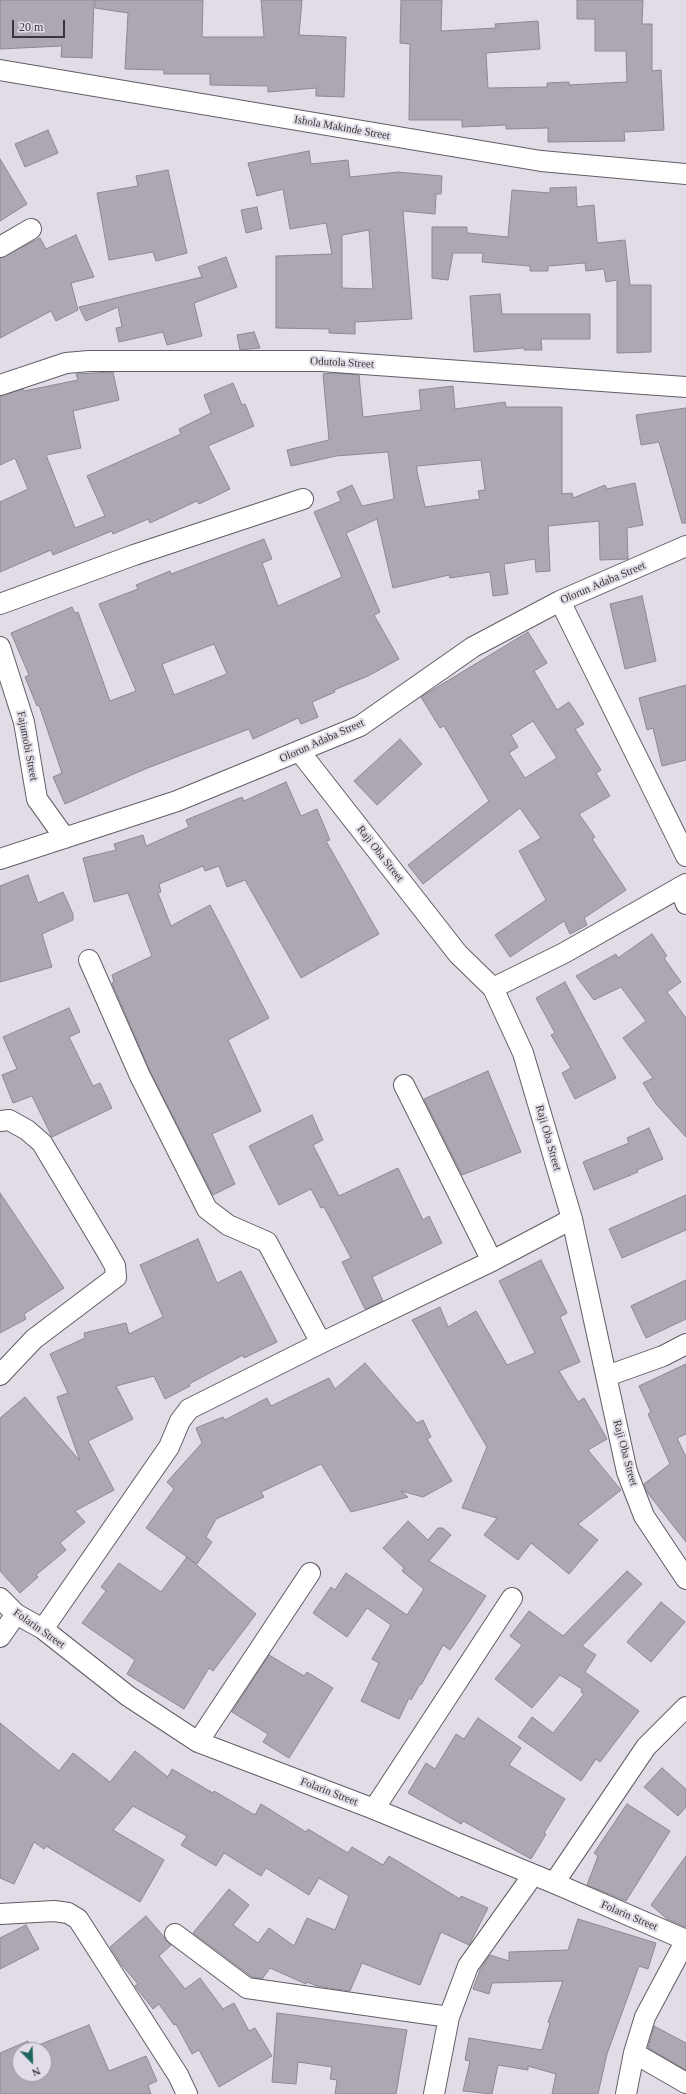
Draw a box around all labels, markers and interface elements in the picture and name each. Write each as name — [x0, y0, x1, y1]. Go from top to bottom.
scale bar — [14, 12, 67, 38]
text: 20 m — [19, 20, 43, 34]
street label: Ishola Makinde Street — [293, 113, 391, 143]
street label: Odutola Street — [310, 355, 374, 371]
street label: Olorun Adaba Street — [559, 559, 647, 607]
street label: Fajumobi Street — [14, 710, 40, 782]
street label: Olorun Adaba Street — [278, 716, 366, 766]
street label: Raji Oba Street — [354, 823, 406, 885]
street label: Raji Oba Street — [532, 1104, 564, 1172]
street label: Raji Oba Street — [610, 1419, 640, 1487]
street label: Folarin Street — [11, 1606, 67, 1652]
street label: Folarin Street — [299, 1775, 359, 1809]
street label: Folarin Street — [599, 1898, 659, 1934]
north arrow — [12, 2042, 52, 2082]
text: N — [30, 2065, 42, 2079]

